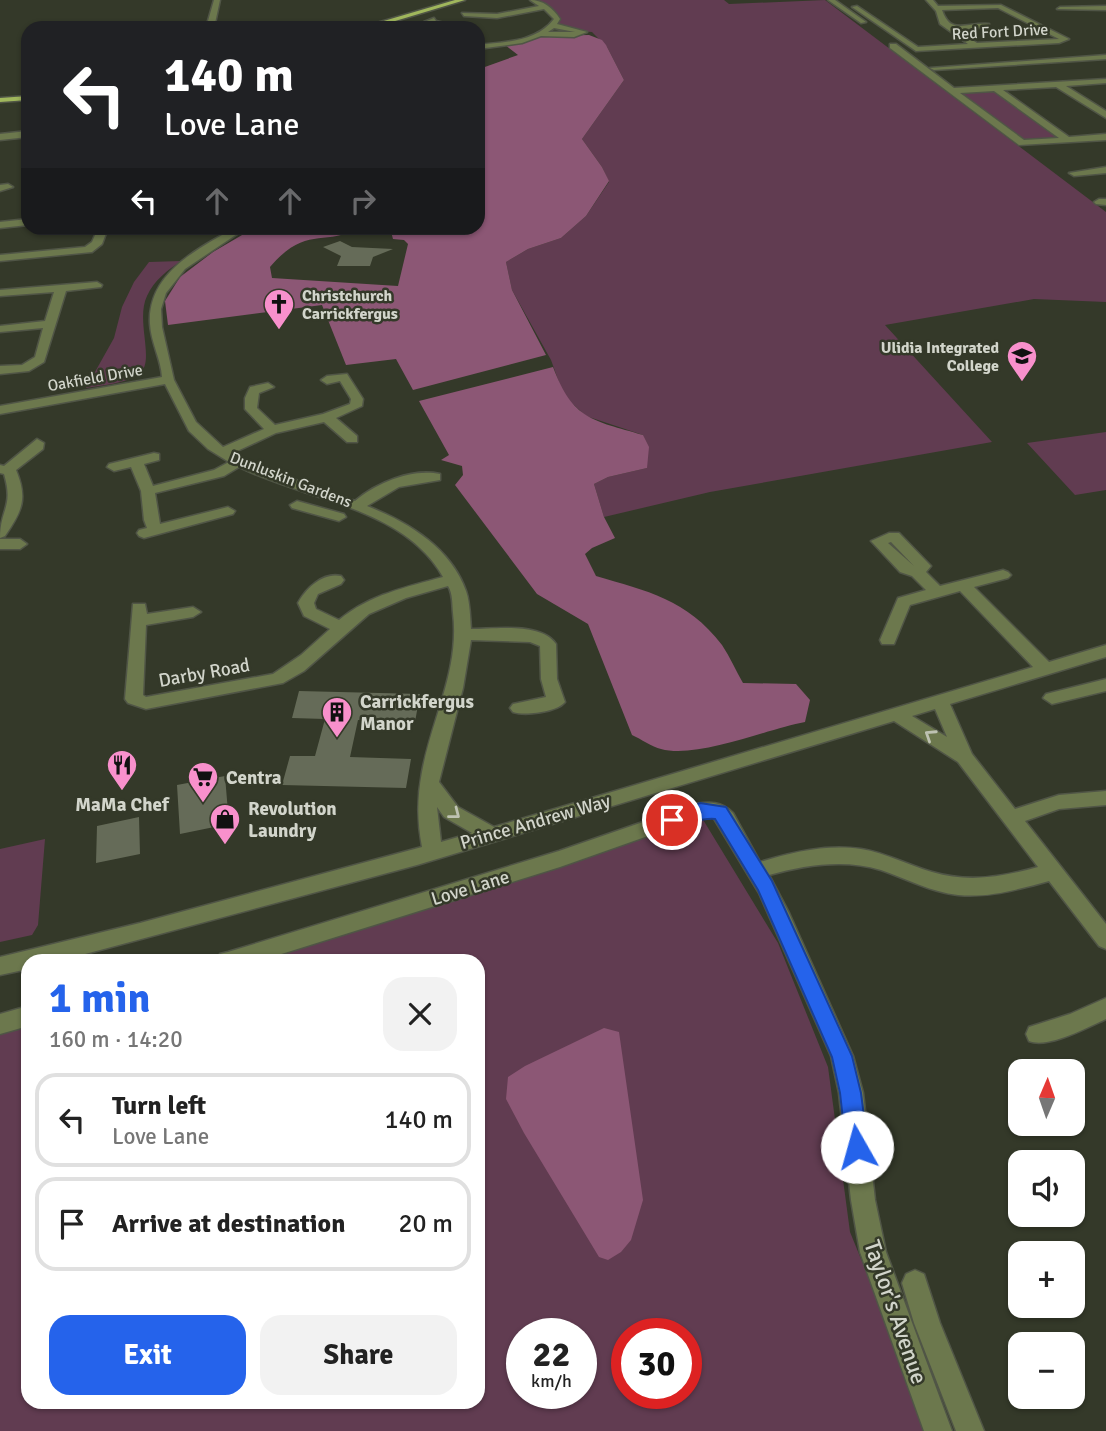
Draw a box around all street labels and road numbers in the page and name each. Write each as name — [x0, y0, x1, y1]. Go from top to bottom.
street label: Red Fort Drive — [951, 19, 1049, 45]
street label: Oakfield Drive — [46, 360, 144, 396]
street label: Dunluskin Gardens — [227, 447, 354, 512]
street label: Darby Road — [157, 653, 252, 693]
street label: Prince Andrew Way — [457, 789, 613, 855]
street label: Love Lane — [428, 865, 512, 911]
street label: Taylor's Avenue — [857, 1236, 934, 1388]

